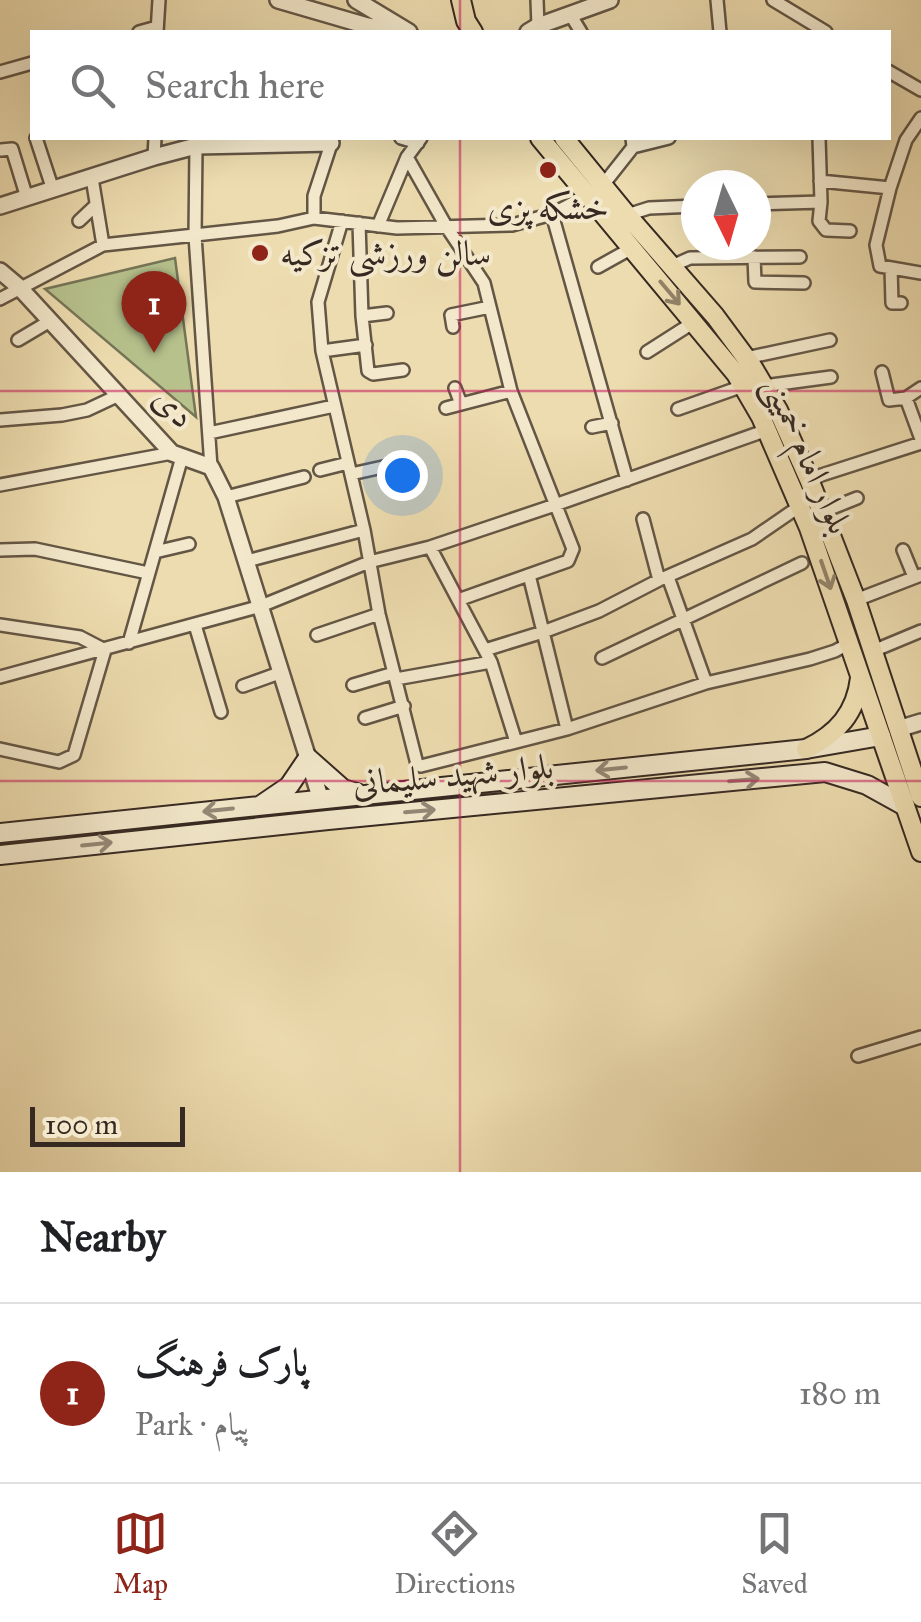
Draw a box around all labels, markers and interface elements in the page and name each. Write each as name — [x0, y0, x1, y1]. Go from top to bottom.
search box — [30, 30, 891, 140]
icon: search — [65, 58, 120, 113]
text: Search here — [145, 62, 325, 108]
marker: خشکه پزی — [537, 159, 559, 181]
north arrow — [681, 170, 771, 260]
place label: خشکه پزی — [487, 186, 609, 230]
place label: سالن ورزشی تزکیه — [280, 232, 491, 278]
marker: سالن ورزشی تزکیه — [249, 242, 271, 264]
pin: 1 — [122, 270, 186, 353]
one-way arrow — [659, 280, 681, 306]
street label: بلوار امام خمینی — [746, 370, 862, 544]
street label: دی — [144, 377, 204, 437]
your location — [377, 450, 428, 501]
one-way arrow — [818, 559, 836, 590]
street label: بلوار شهید سلیمانی — [351, 745, 555, 806]
one-way arrow — [595, 760, 628, 779]
one-way arrow — [727, 770, 759, 789]
one-way arrow — [203, 801, 235, 820]
one-way arrow — [404, 801, 436, 820]
one-way arrow — [80, 835, 113, 854]
scale bar — [30, 1102, 185, 1146]
text: 100 m — [45, 1107, 118, 1142]
text: Nearby — [40, 1211, 165, 1263]
text: پارک فرهنگ — [135, 1339, 308, 1385]
text: 1 — [66, 1374, 79, 1413]
text: 180 m — [799, 1374, 881, 1413]
text: Park · پیام — [135, 1405, 250, 1444]
tab: Map — [113, 1506, 168, 1601]
tab: Directions — [394, 1506, 515, 1601]
tab: Saved — [741, 1506, 808, 1601]

